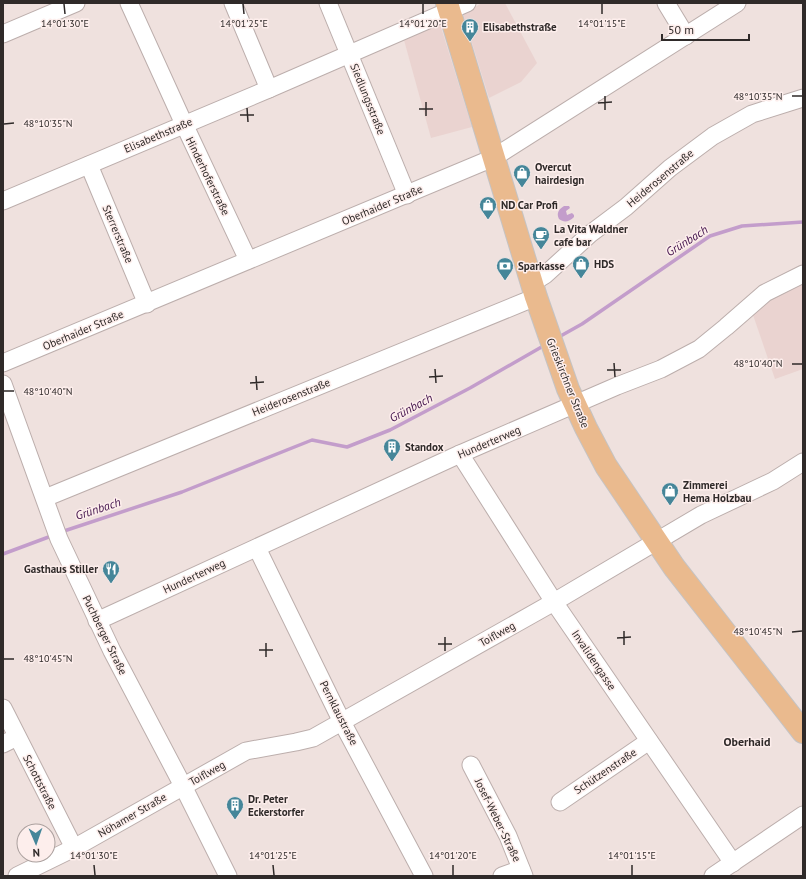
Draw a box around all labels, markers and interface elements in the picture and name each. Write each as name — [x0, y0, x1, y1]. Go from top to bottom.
scale bar — [662, 16, 749, 42]
text: 14°01'30"E — [41, 17, 89, 30]
text: 14°01'25"E — [220, 17, 268, 30]
text: 14°01'20"E — [399, 17, 447, 30]
building icon: Elisabethstraße — [460, 17, 480, 42]
text: 14°01'15"E — [578, 17, 626, 30]
place label: Elisabethstraße — [483, 20, 557, 34]
text: 50 m — [668, 22, 694, 37]
street label: Siedlungsstraße — [347, 61, 389, 137]
text: 48°10'35"N — [733, 90, 783, 103]
street label: Elisabethstraße — [122, 114, 195, 156]
text: 48°10'35"N — [23, 117, 73, 130]
street label: Hinderhoferstraße — [183, 134, 233, 218]
street label: Heiderosenstraße — [624, 146, 697, 210]
place label: Overcut hairdesign — [535, 160, 584, 187]
shop icon: Overcut hairdesign — [512, 163, 532, 188]
street label: Oberhaider Straße — [340, 182, 425, 228]
shop icon: ND Car Profi — [478, 195, 498, 220]
place label: ND Car Profi — [501, 198, 558, 212]
street label: Sterrerstraße — [100, 203, 137, 265]
place label: La Vita Waldner cafe bar — [554, 222, 628, 249]
water label: Grünbach — [663, 222, 711, 259]
cafe icon: La Vita Waldner cafe bar — [531, 225, 551, 250]
shop icon: HDS — [571, 254, 591, 279]
bank icon: Sparkasse — [495, 256, 515, 281]
place label: HDS — [594, 257, 614, 271]
place label: Sparkasse — [518, 259, 565, 273]
street label: Oberhaider Straße — [41, 307, 126, 353]
street label: Grieskirchner Straße — [544, 336, 593, 430]
text: 48°10'40"N — [733, 357, 783, 370]
street label: Heiderosenstraße — [250, 375, 332, 419]
text: 48°10'40"N — [23, 385, 73, 398]
water label: Grünbach — [387, 390, 435, 425]
street label: Hunderterweg — [455, 422, 523, 462]
building icon: Standox — [382, 437, 402, 462]
place label: Standox — [405, 440, 444, 454]
place label: Zimmerei Hema Holzbau — [683, 478, 752, 505]
shop icon: Zimmerei Hema Holzbau — [660, 481, 680, 506]
water label: Grünbach — [73, 494, 122, 523]
street label: Hunderterweg — [161, 555, 227, 597]
restaurant icon: Gasthaus Stiller — [101, 559, 121, 584]
place label: Gasthaus Stiller — [24, 562, 98, 576]
street label: Puchberger Straße — [80, 593, 131, 678]
street label: Toiflweg — [476, 618, 518, 650]
text: 48°10'45"N — [733, 625, 783, 638]
street label: Invalidengasse — [569, 627, 620, 693]
text: 48°10'45"N — [23, 652, 73, 665]
street label: Pernklaustraße — [317, 678, 361, 748]
district label: Oberhaid — [724, 734, 770, 749]
street label: Schützenstraße — [571, 745, 639, 797]
street label: Schottstraße — [20, 752, 60, 812]
street label: Toiflweg — [186, 757, 228, 789]
street label: Josef-Weber-Straße — [471, 775, 524, 864]
street label: Nöhamer Straße — [95, 790, 169, 840]
place label: Dr. Peter Eckerstorfer — [248, 792, 304, 819]
building icon: Dr. Peter Eckerstorfer — [225, 795, 245, 820]
north arrow — [16, 823, 56, 863]
text: N — [32, 846, 40, 860]
text: 14°01'30"E — [70, 849, 118, 862]
text: 14°01'25"E — [249, 849, 297, 862]
text: 14°01'20"E — [429, 849, 477, 862]
text: 14°01'15"E — [608, 849, 656, 862]

